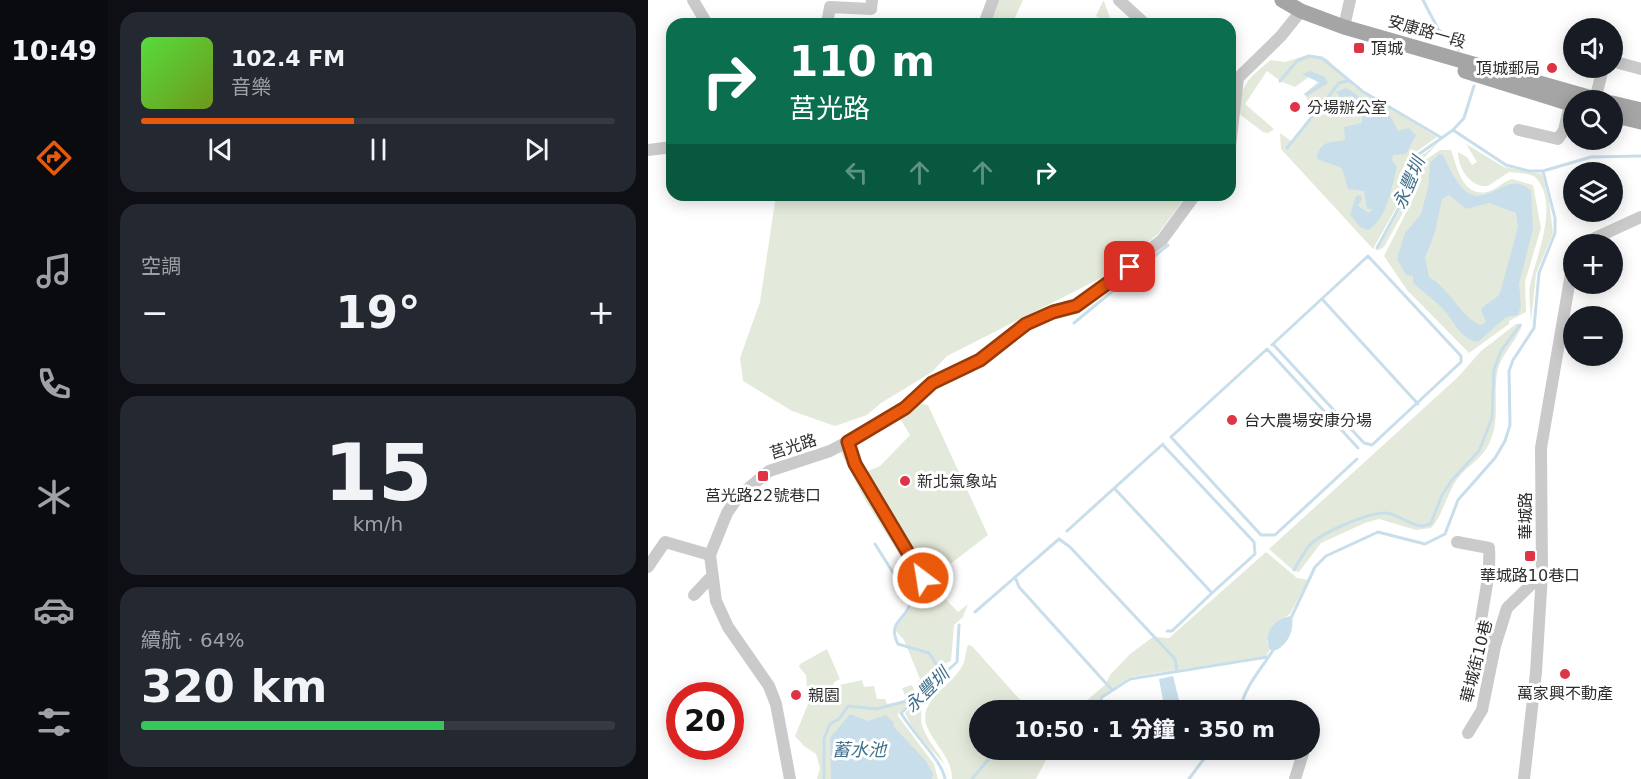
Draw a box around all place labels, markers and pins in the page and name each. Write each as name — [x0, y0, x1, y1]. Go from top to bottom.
place label: 頂城 — [1371, 39, 1403, 58]
marker: 頂城 — [1352, 41, 1366, 55]
place label: 頂城郵局 — [1476, 59, 1540, 78]
marker: 頂城郵局 — [1545, 61, 1559, 75]
place label: 分場辦公室 — [1307, 98, 1387, 117]
marker: 分場辦公室 — [1288, 100, 1302, 114]
pin — [1104, 241, 1155, 292]
place label: 台大農場安康分場 — [1244, 411, 1372, 430]
marker: 台大農場安康分場 — [1225, 413, 1239, 427]
marker: 莒光路22號巷口 — [756, 469, 770, 483]
place label: 新北氣象站 — [917, 472, 997, 491]
marker: 新北氣象站 — [898, 474, 912, 488]
place label: 莒光路22號巷口 — [705, 486, 821, 505]
marker: 華城路10巷口 — [1523, 549, 1537, 563]
place label: 華城路10巷口 — [1480, 566, 1580, 585]
marker: 萬家興不動產 — [1558, 667, 1572, 681]
place label: 萬家興不動產 — [1517, 684, 1613, 703]
place label: 親園 — [808, 686, 840, 705]
marker: 親園 — [789, 688, 803, 702]

